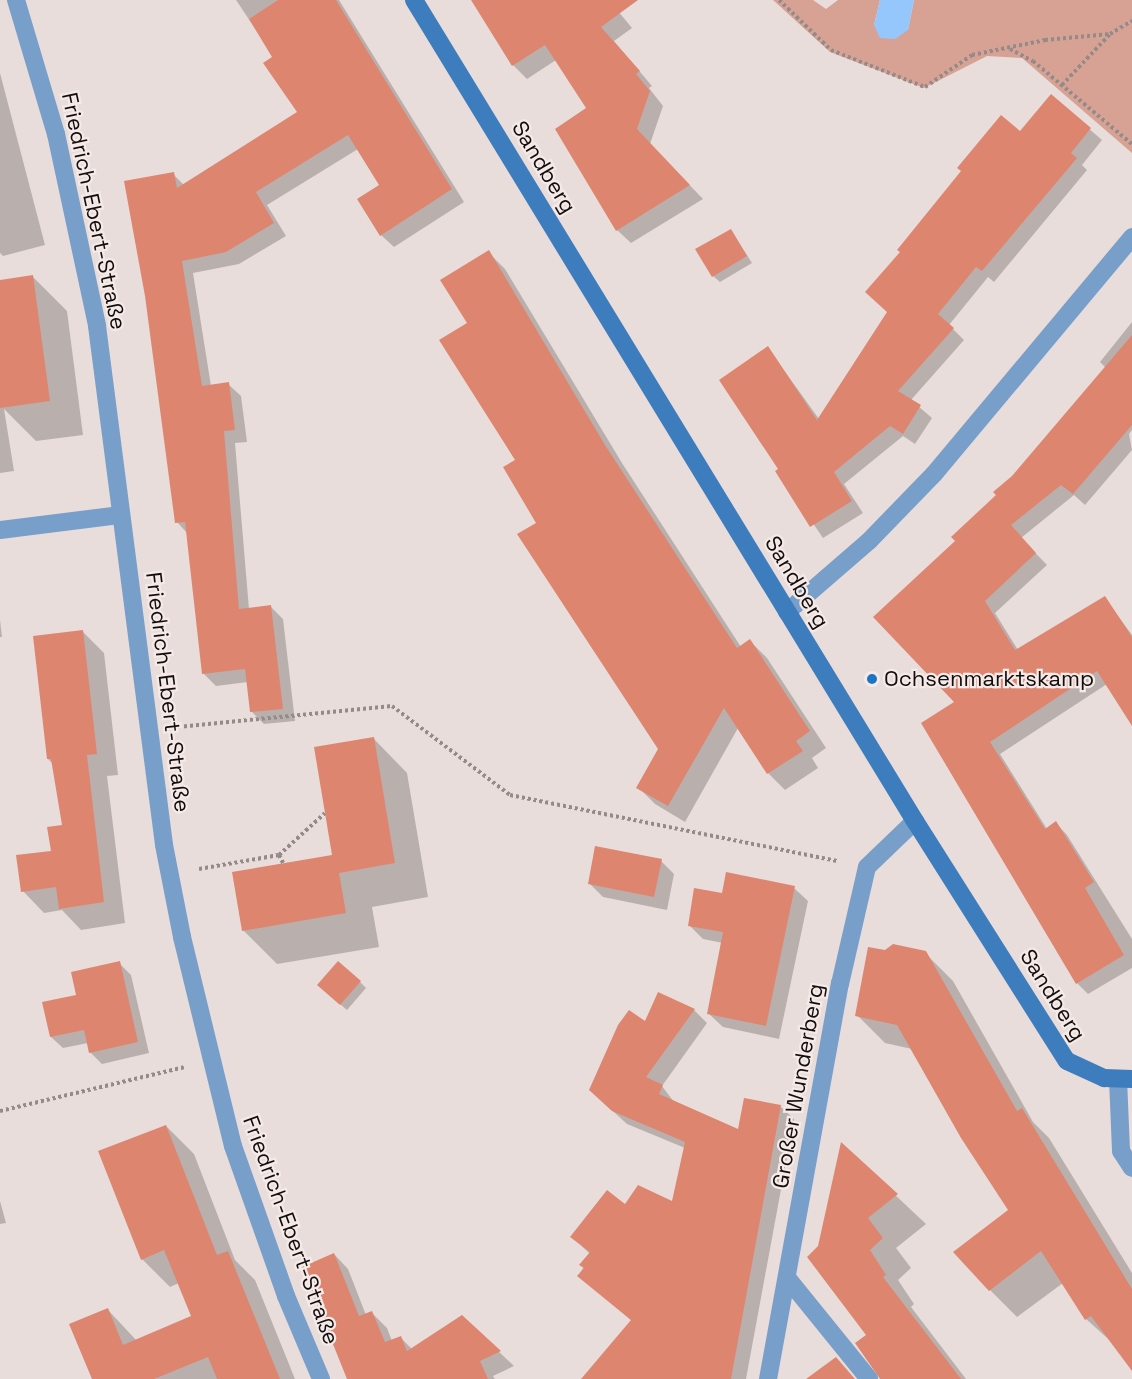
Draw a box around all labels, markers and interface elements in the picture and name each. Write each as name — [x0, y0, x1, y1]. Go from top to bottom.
street label: Friedrich-Ebert-Straße — [56, 90, 132, 332]
street label: Sandberg — [506, 116, 582, 218]
street label: Sandberg — [759, 531, 835, 633]
street label: Friedrich-Ebert-Straße — [140, 570, 196, 814]
place label: Ochsenmarktskamp — [884, 666, 1094, 692]
marker: Ochsenmarktskamp — [865, 672, 879, 686]
street label: Sandberg — [1015, 944, 1091, 1046]
street label: Großer Wunderberg — [767, 981, 829, 1191]
street label: Friedrich-Ebert-Straße — [237, 1112, 345, 1348]

